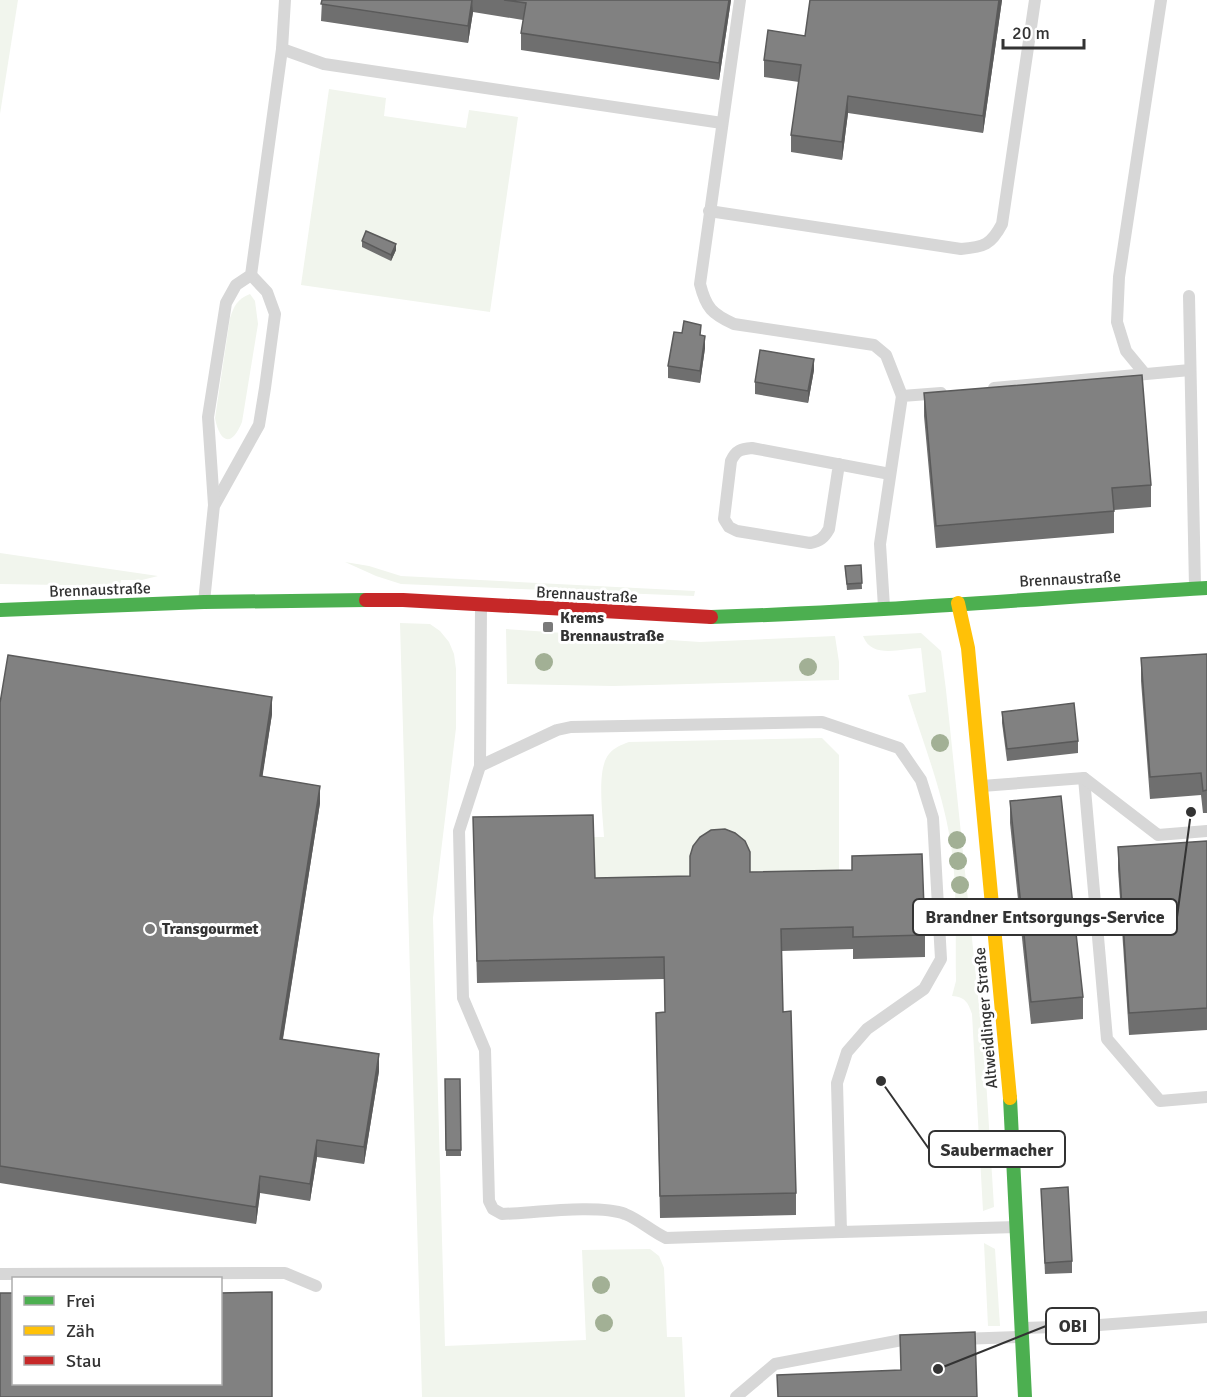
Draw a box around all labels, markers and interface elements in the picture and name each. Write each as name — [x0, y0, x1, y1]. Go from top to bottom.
scale bar — [1003, 12, 1084, 50]
text: 20 m — [1012, 22, 1050, 44]
street label: Brennaustraße — [1019, 566, 1121, 592]
street label: Brennaustraße — [49, 578, 151, 602]
street label: Brennaustraße — [536, 582, 638, 608]
place label: Krems Brennaustraße — [560, 608, 664, 646]
marker: Krems Brennaustraße — [541, 620, 555, 634]
callout: Brandner Entsorgungs-Service — [913, 899, 1177, 935]
text: Brandner Entsorgungs-Service — [925, 906, 1165, 928]
place label: Transgourmet — [162, 919, 259, 939]
marker: Transgourmet — [143, 922, 157, 936]
street label: Altweidlinger Straße — [970, 946, 1002, 1090]
callout: Saubermacher — [929, 1131, 1065, 1167]
text: Saubermacher — [941, 1139, 1054, 1161]
legend — [12, 1277, 222, 1385]
text: Frei — [66, 1290, 95, 1312]
callout: OBI — [1046, 1308, 1099, 1344]
text: OBI — [1059, 1315, 1087, 1337]
text: Zäh — [66, 1320, 95, 1342]
text: Stau — [66, 1350, 101, 1372]

